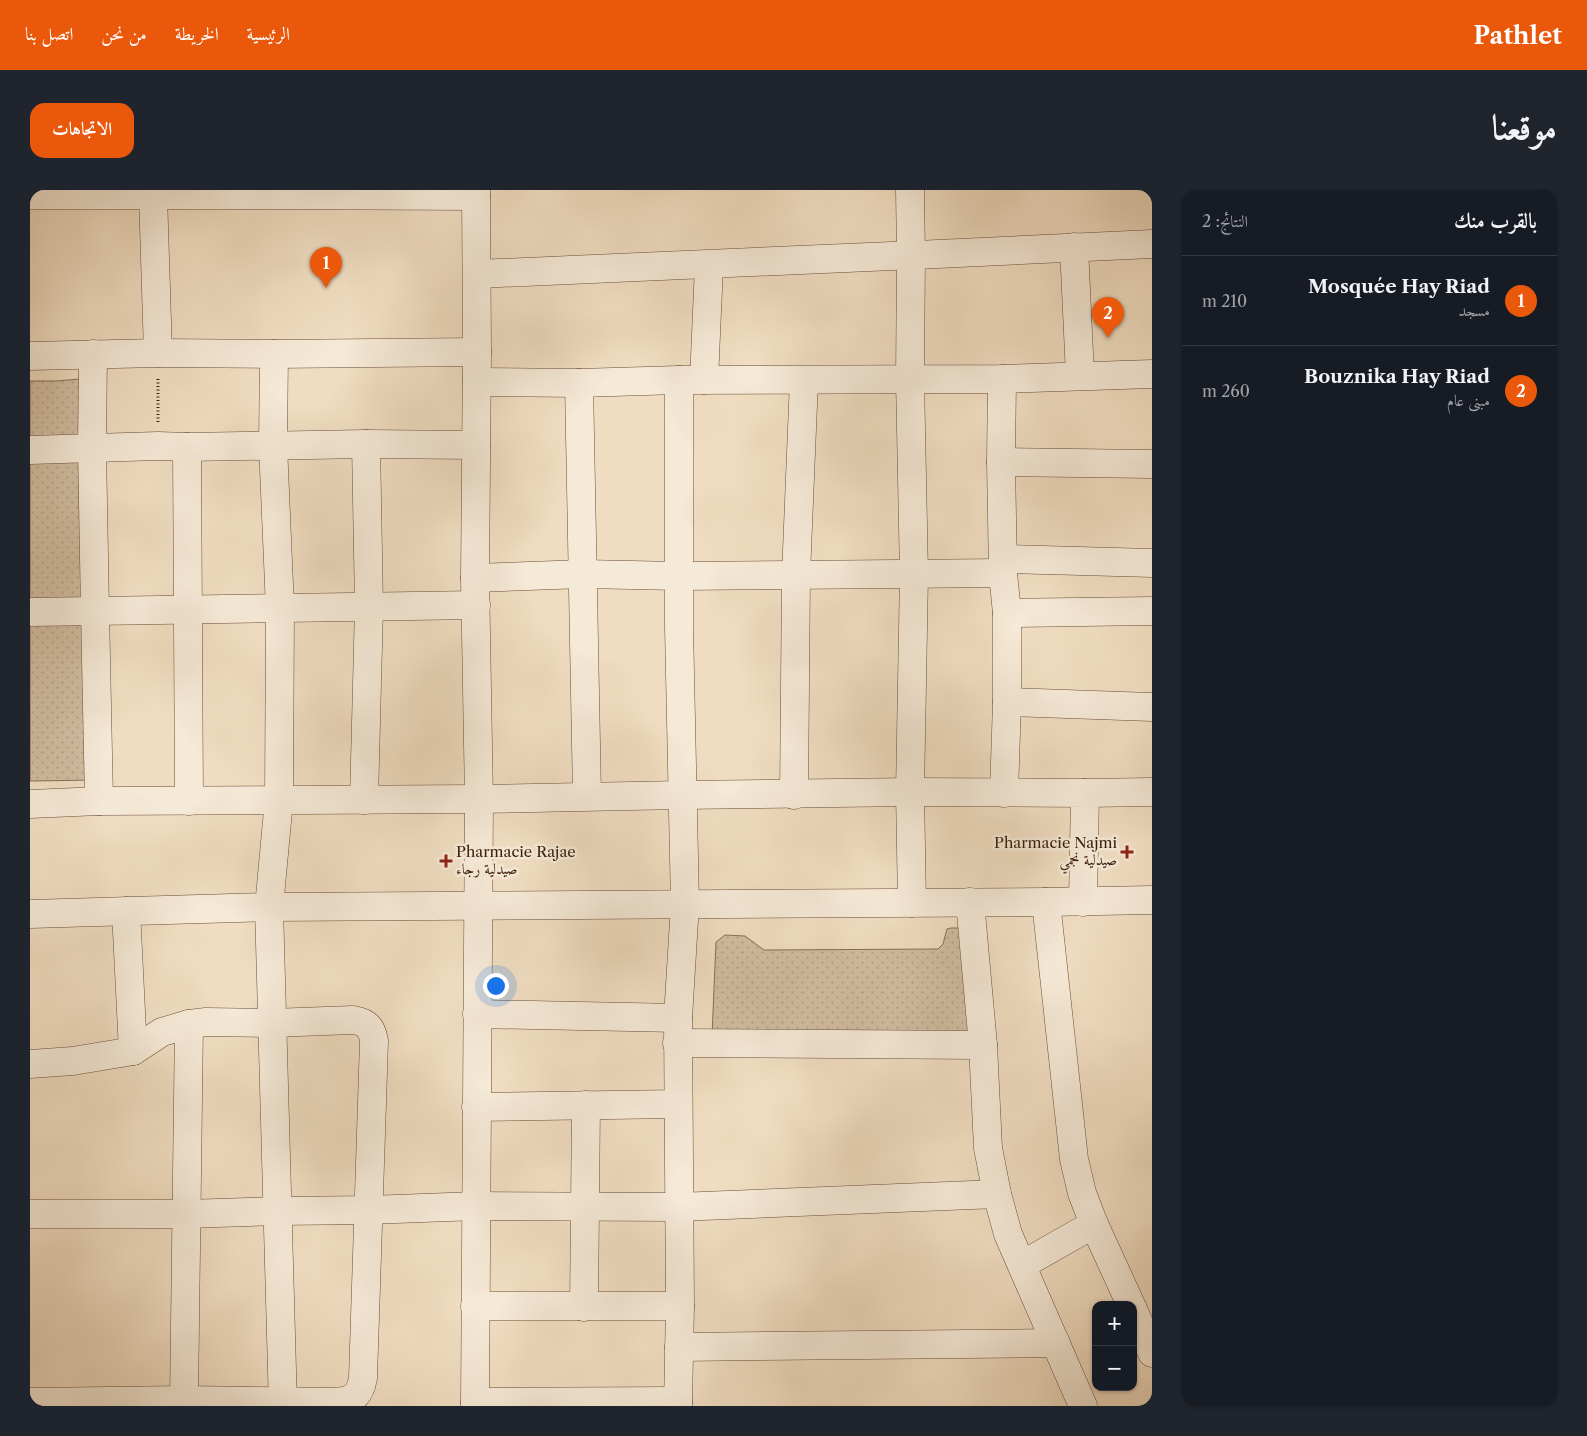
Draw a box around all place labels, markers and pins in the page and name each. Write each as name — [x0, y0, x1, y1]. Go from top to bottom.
pin: 1 — [310, 247, 342, 288]
pin: 2 — [1092, 297, 1124, 338]
place label: Pharmacie Najmi صيدلية نجمي — [994, 833, 1117, 874]
place label: Pharmacie Rajae صيدلية رجاء — [456, 842, 576, 878]
marker: Pharmacie Najmi صيدلية نجمي — [1121, 846, 1133, 858]
marker: Pharmacie Rajae صيدلية رجاء — [440, 855, 452, 867]

